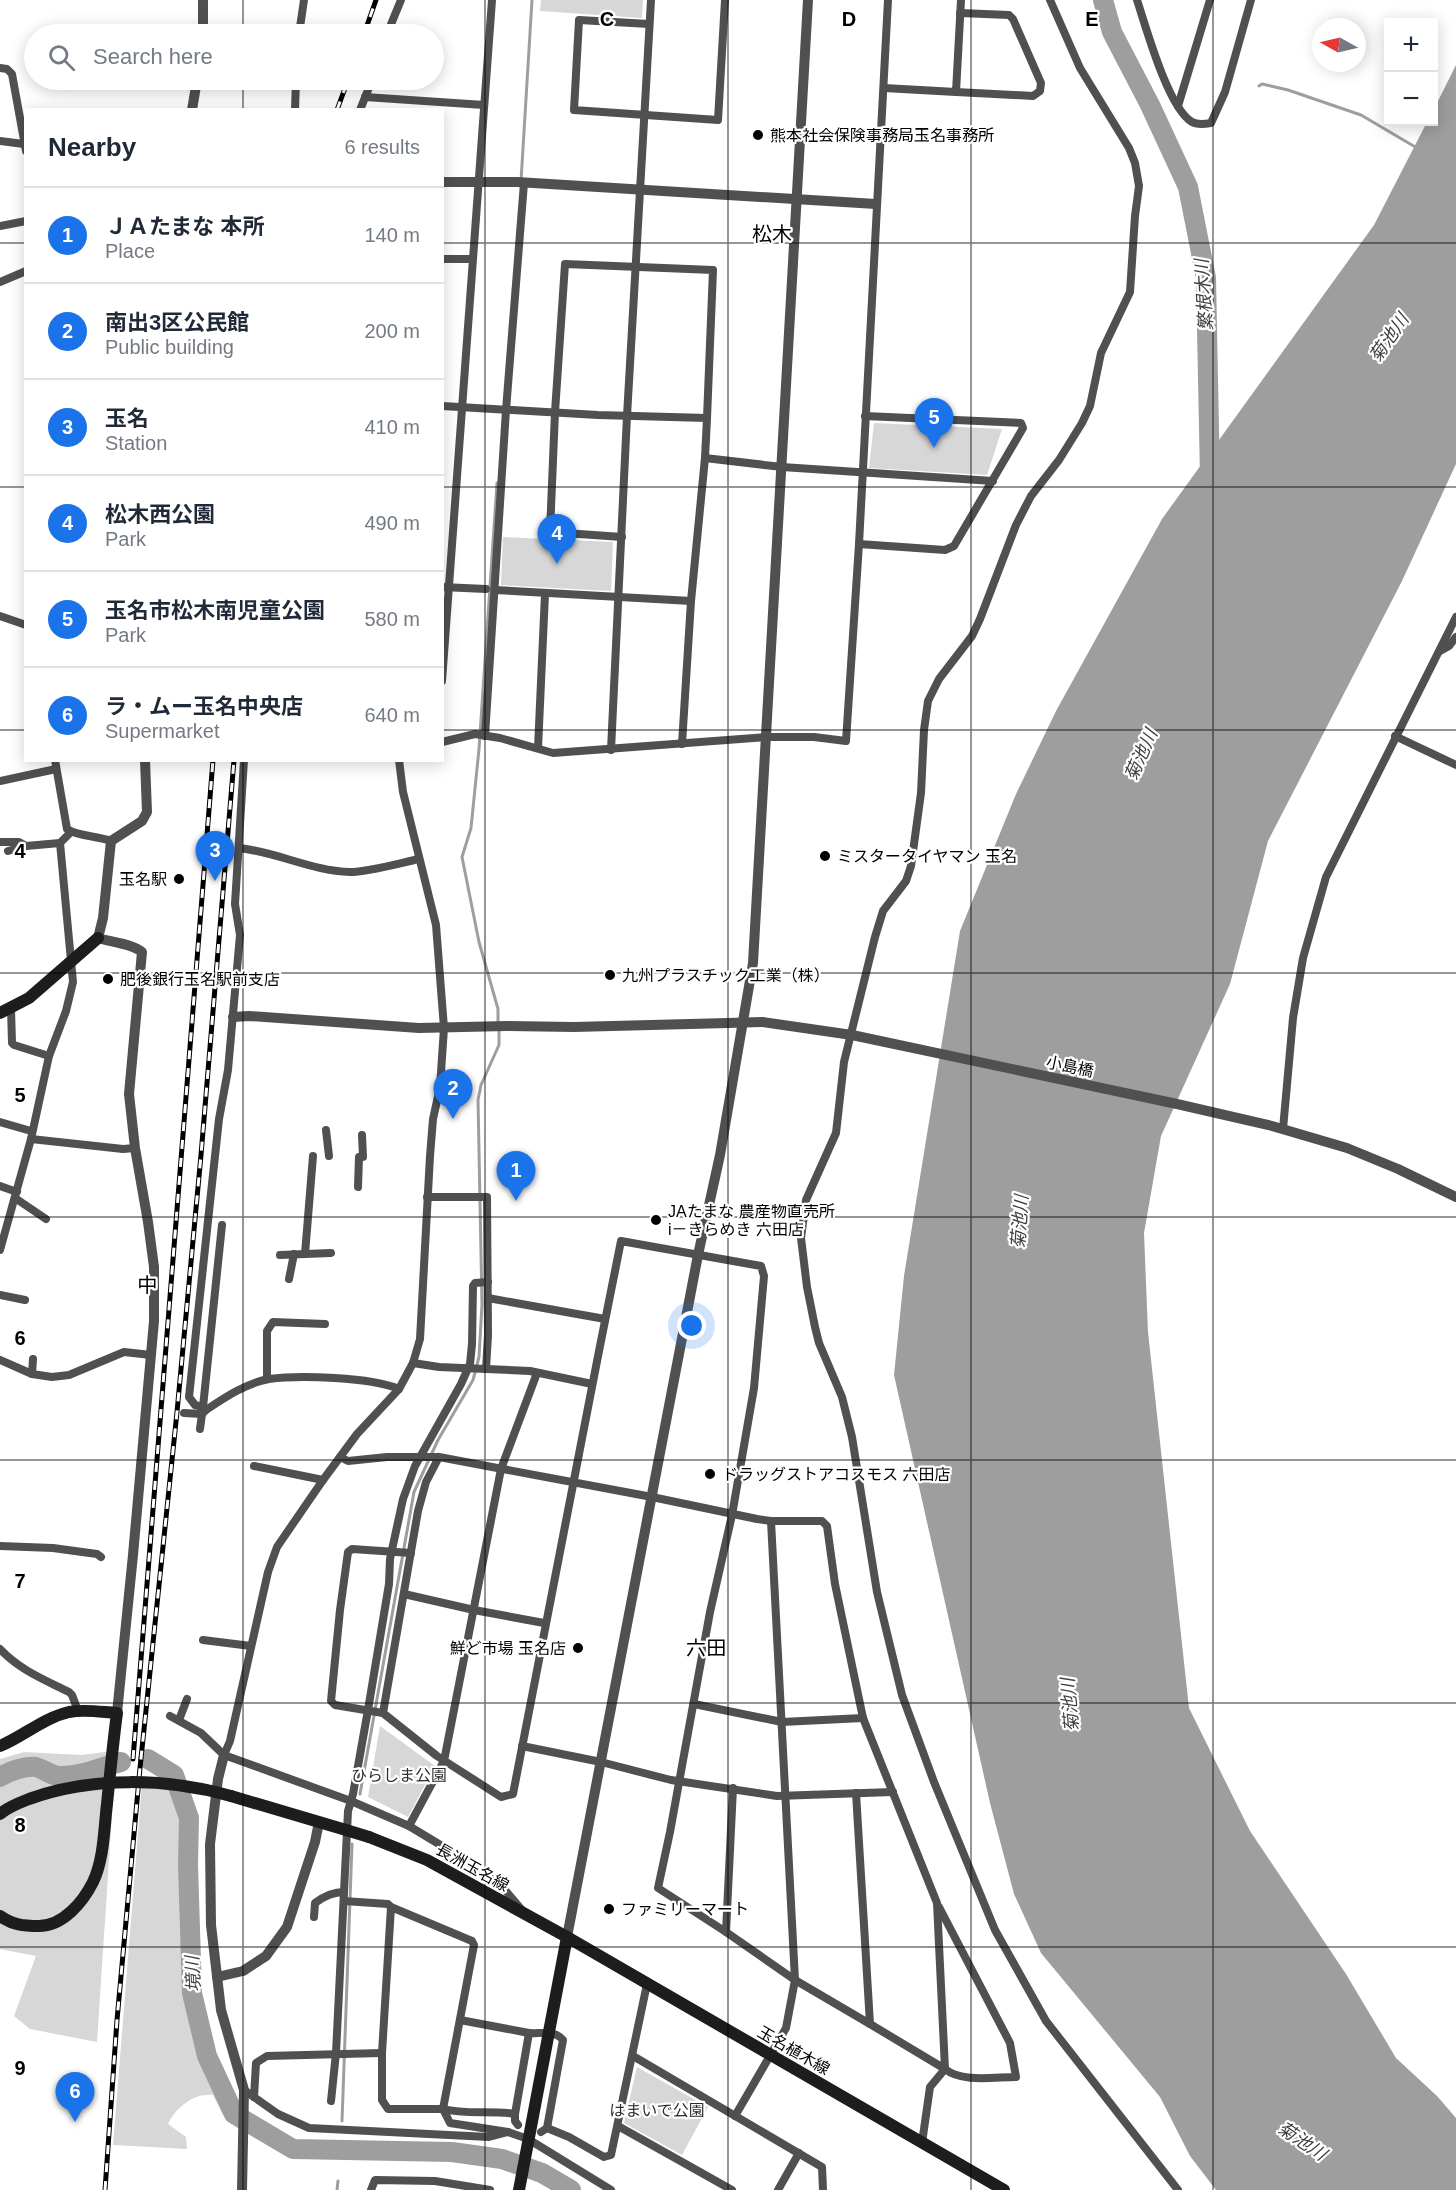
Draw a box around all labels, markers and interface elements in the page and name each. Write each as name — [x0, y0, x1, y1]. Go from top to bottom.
text: C — [600, 8, 614, 30]
text: D — [842, 8, 856, 30]
text: E — [1085, 8, 1099, 30]
north arrow — [1312, 18, 1366, 72]
map controls — [1384, 18, 1438, 126]
button: + — [1384, 18, 1438, 72]
search box — [24, 24, 444, 90]
icon: search — [45, 41, 78, 74]
text: Search here — [93, 44, 213, 69]
button: − — [1384, 72, 1438, 126]
place label: 熊本社会保険事務局玉名事務所 — [770, 127, 994, 144]
marker: 熊本社会保険事務局玉名事務所 — [751, 128, 765, 142]
text: Nearby — [48, 132, 136, 162]
text: 6 results — [344, 136, 420, 158]
text: ＪＡたまな 本所 — [105, 214, 264, 239]
district label: 松木 — [752, 223, 792, 245]
text: 1 — [62, 224, 73, 246]
text: 140 m — [364, 224, 420, 246]
text: Place — [105, 240, 155, 262]
water label: 繁根木川 — [1191, 256, 1216, 332]
water label: 菊池川 — [1365, 309, 1414, 366]
text: 南出3区公民館 — [105, 310, 249, 335]
text: 2 — [62, 320, 73, 342]
text: 200 m — [364, 320, 420, 342]
text: Public building — [105, 336, 234, 358]
pin: 5 — [914, 398, 954, 448]
text: 玉名 — [105, 406, 149, 431]
text: 3 — [62, 416, 73, 438]
text: 410 m — [364, 416, 420, 438]
text: Station — [105, 432, 167, 454]
text: 松木西公園 — [105, 502, 215, 527]
text: 4 — [62, 512, 73, 534]
text: 490 m — [364, 512, 420, 534]
pin: 4 — [538, 514, 576, 564]
text: Park — [105, 528, 146, 550]
text: 玉名市松木南児童公園 — [105, 598, 325, 623]
text: 5 — [62, 608, 73, 630]
text: 580 m — [364, 608, 420, 630]
text: Park — [105, 624, 146, 646]
text: ラ・ムー玉名中央店 — [105, 694, 303, 719]
text: 6 — [62, 704, 73, 726]
text: 640 m — [364, 704, 420, 726]
text: Supermarket — [105, 720, 220, 742]
water label: 菊池川 — [1121, 724, 1162, 784]
pin: 3 — [196, 832, 234, 881]
text: 4 — [14, 840, 26, 862]
place label: ミスタータイヤマン 玉名 — [837, 848, 1017, 865]
marker: ミスタータイヤマン 玉名 — [818, 849, 832, 863]
place label: 玉名駅 — [119, 871, 167, 888]
marker: 玉名駅 — [172, 872, 186, 886]
place label: 九州プラスチック工業（株） — [622, 967, 830, 984]
marker: 九州プラスチック工業（株） — [603, 968, 617, 982]
place label: 肥後銀行玉名駅前支店 — [120, 971, 280, 988]
marker: 肥後銀行玉名駅前支店 — [101, 972, 115, 986]
street label: 小島橋 — [1045, 1053, 1095, 1080]
pin: 2 — [434, 1070, 472, 1119]
text: 5 — [14, 1084, 26, 1106]
pin: 1 — [496, 1152, 536, 1201]
water label: 菊池川 — [1008, 1192, 1032, 1250]
place label: JAたまな 農産物直売所 i－きらめき 六田店 — [668, 1203, 835, 1238]
marker: JAたまな 農産物直売所 i－きらめき 六田店 — [649, 1213, 663, 1227]
district label: 中 — [137, 1274, 157, 1296]
your location — [677, 1311, 706, 1340]
text: 6 — [14, 1327, 26, 1349]
place label: ドラッグストアコスモス 六田店 — [722, 1466, 950, 1483]
marker: ドラッグストアコスモス 六田店 — [703, 1467, 717, 1481]
text: 7 — [14, 1570, 26, 1592]
district label: 六田 — [686, 1637, 726, 1659]
place label: 鮮ど市場 玉名店 — [450, 1640, 566, 1657]
marker: 鮮ど市場 玉名店 — [571, 1641, 585, 1655]
water label: 菊池川 — [1058, 1675, 1082, 1733]
park label: ひらしま公園 — [351, 1767, 447, 1784]
text: 8 — [14, 1814, 26, 1836]
street label: 長洲玉名線 — [434, 1841, 512, 1894]
place label: ファミリーマート — [621, 1901, 749, 1918]
marker: ファミリーマート — [602, 1902, 616, 1916]
water label: 境川 — [182, 1954, 204, 1992]
street label: 玉名植木線 — [755, 2023, 833, 2078]
text: 9 — [14, 2057, 26, 2079]
pin: 6 — [56, 2072, 94, 2122]
park label: はまいで公園 — [609, 2102, 705, 2119]
water label: 菊池川 — [1274, 2118, 1332, 2166]

